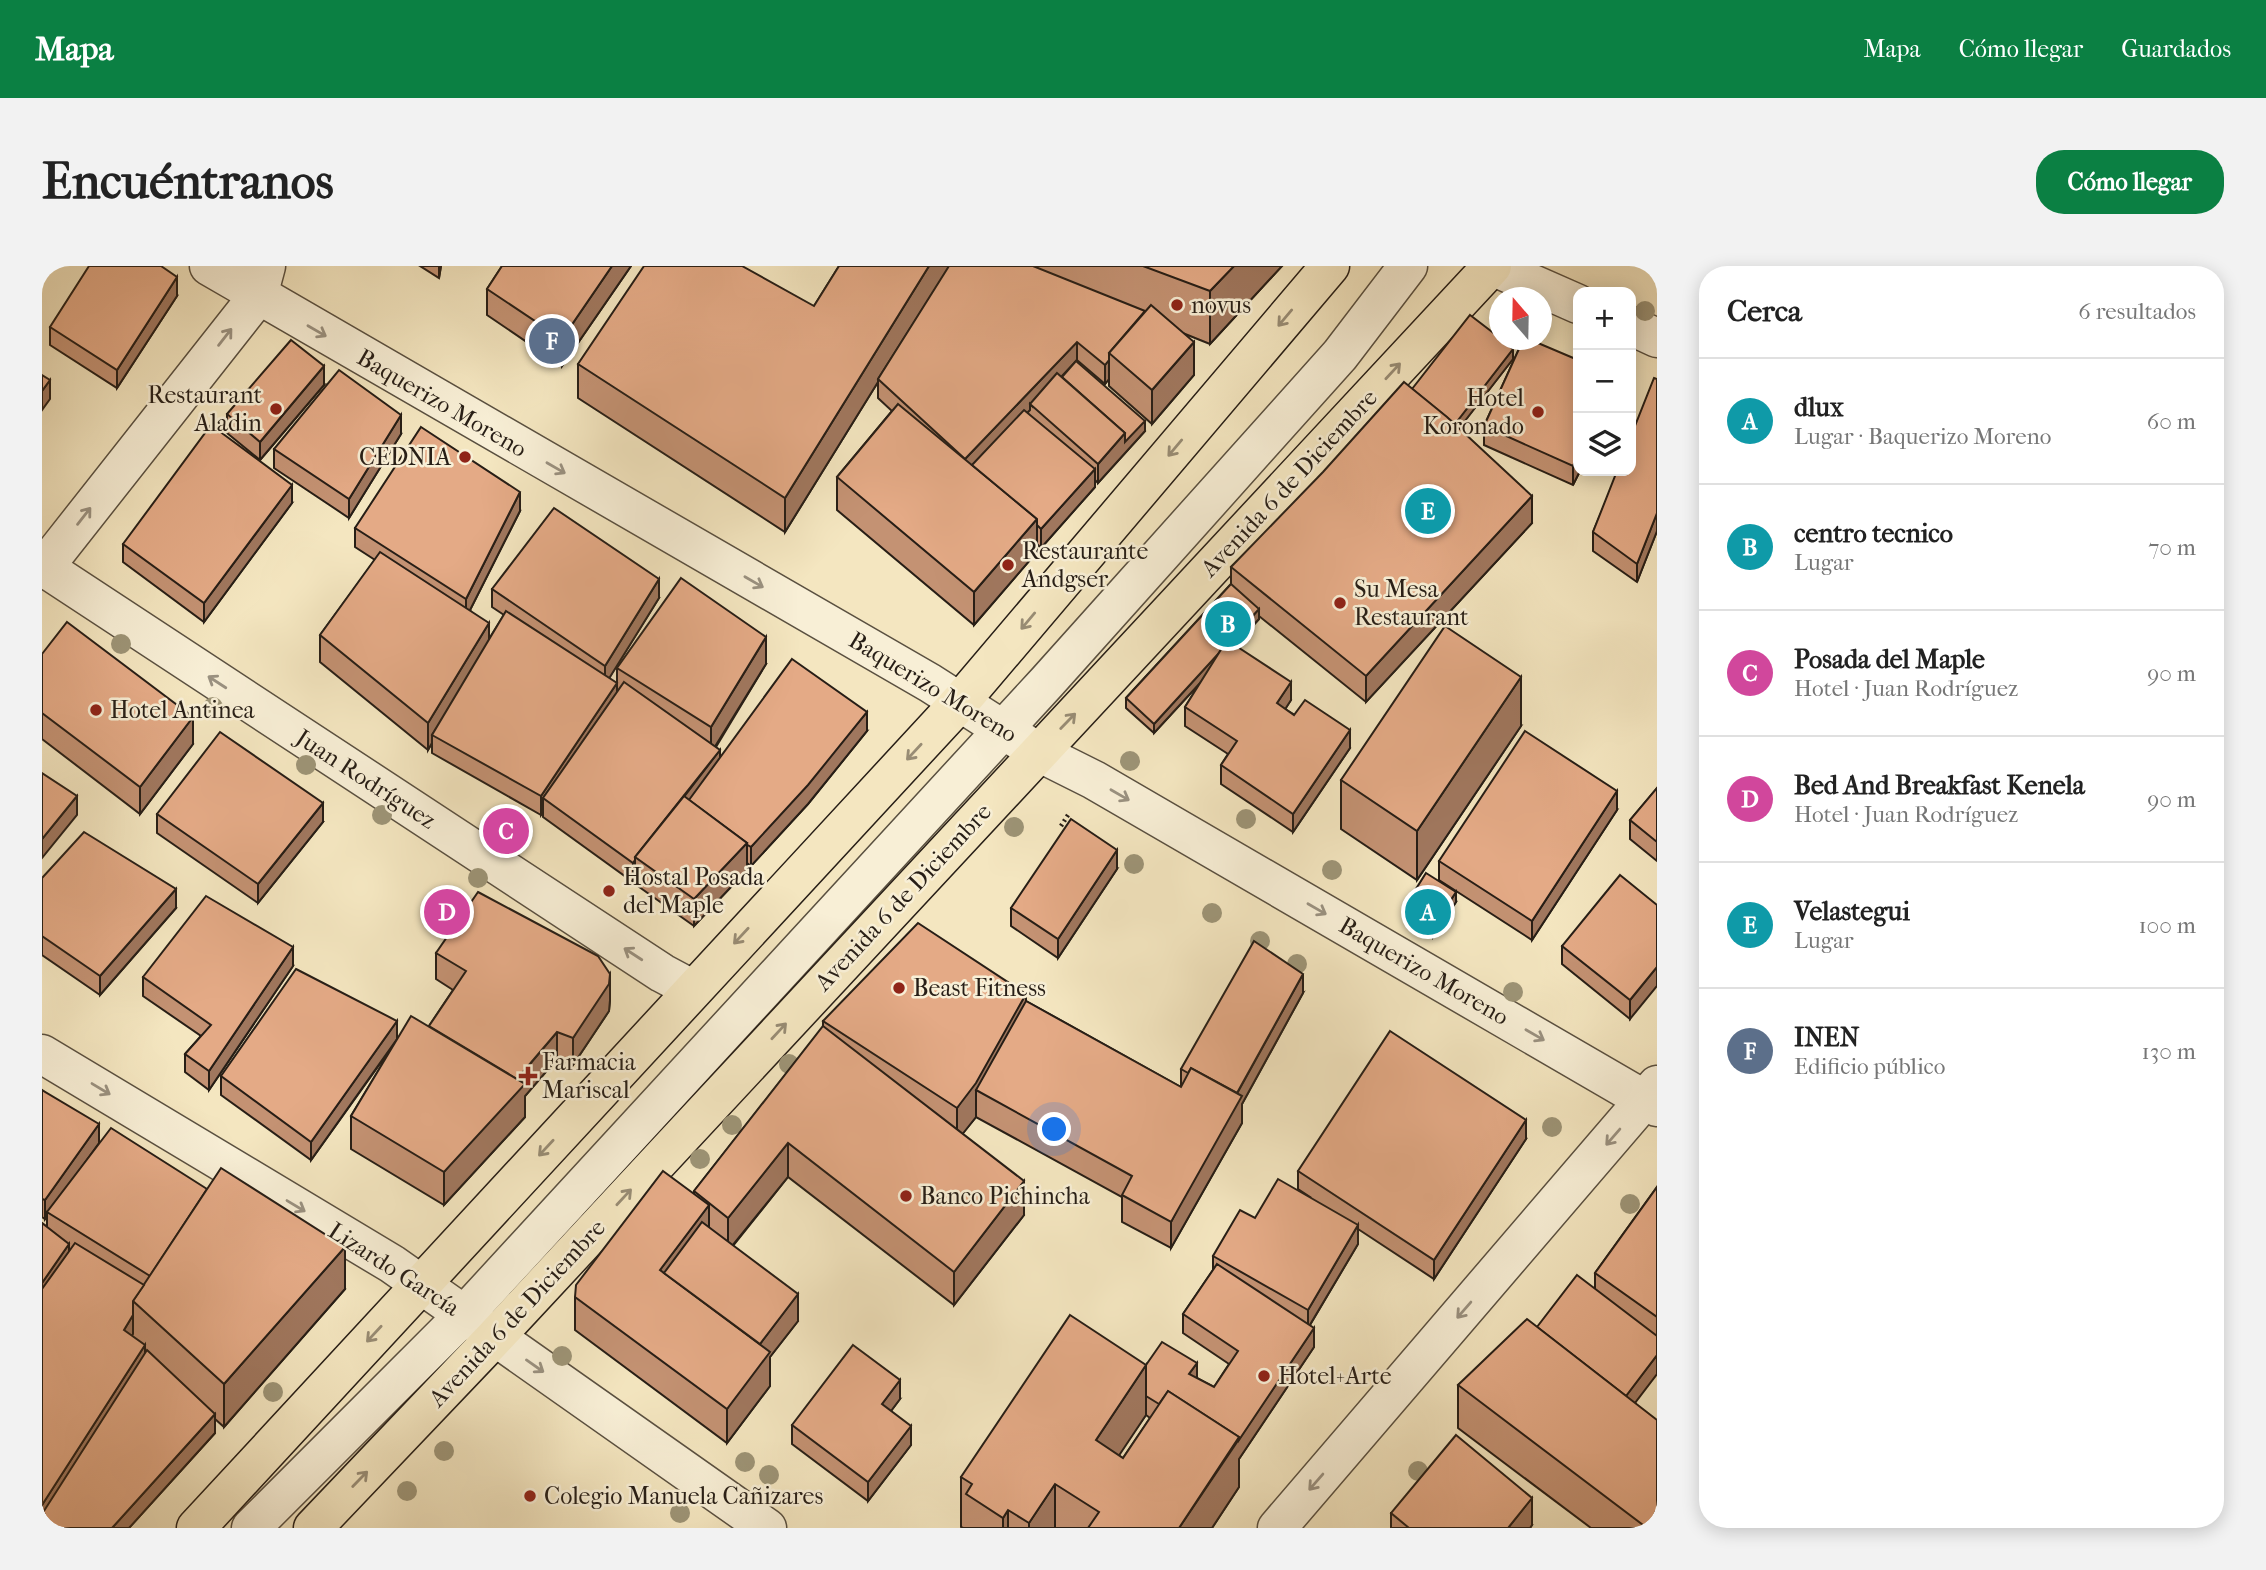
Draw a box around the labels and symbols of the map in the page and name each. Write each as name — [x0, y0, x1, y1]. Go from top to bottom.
north arrow — [1489, 287, 1552, 350]
place label: novus — [1191, 291, 1251, 319]
marker: novus — [1169, 297, 1185, 313]
one-way arrow — [1278, 309, 1294, 327]
pin: F — [529, 315, 575, 367]
one-way arrow — [306, 324, 326, 338]
one-way arrow — [218, 329, 233, 347]
street label: Baquerizo Moreno — [352, 343, 532, 463]
one-way arrow — [1385, 363, 1402, 380]
place label: Restaurant Aladin — [147, 381, 262, 437]
street label: Avenida 6 de Diciembre — [1194, 384, 1383, 583]
place label: Hotel Koronado — [1423, 384, 1524, 440]
marker: Restaurant Aladin — [268, 401, 284, 417]
marker: Hotel Koronado — [1530, 404, 1546, 420]
one-way arrow — [1167, 438, 1183, 456]
place label: CEDNIA — [359, 443, 451, 471]
marker: CEDNIA — [457, 449, 473, 465]
one-way arrow — [546, 461, 566, 475]
pin: E — [1405, 485, 1451, 537]
one-way arrow — [76, 507, 91, 525]
place label: Restaurante Andgser — [1021, 537, 1149, 593]
marker: Restaurante Andgser — [1000, 557, 1016, 573]
one-way arrow — [743, 575, 763, 589]
place label: Su Mesa Restaurant — [1354, 575, 1469, 631]
marker: Su Mesa Restaurant — [1332, 595, 1348, 611]
pin: B — [1205, 598, 1251, 650]
one-way arrow — [1020, 611, 1036, 629]
street label: Baquerizo Moreno — [844, 626, 1022, 748]
one-way arrow — [208, 675, 228, 689]
place label: Hotel Antinea — [110, 696, 256, 724]
marker: Hotel Antinea — [88, 702, 104, 718]
one-way arrow — [1059, 713, 1076, 730]
street label: Juan Rodríguez — [289, 722, 442, 835]
one-way arrow — [905, 743, 922, 760]
one-way arrow — [1110, 788, 1130, 802]
street label: Avenida 6 de Diciembre — [808, 798, 997, 997]
pin: C — [483, 805, 529, 857]
place label: Hostal Posada del Maple — [623, 863, 765, 919]
marker: Hostal Posada del Maple — [601, 883, 617, 899]
pin: D — [424, 886, 470, 938]
pin: A — [1405, 886, 1451, 938]
one-way arrow — [1306, 902, 1326, 916]
street label: Baquerizo Moreno — [1334, 911, 1514, 1031]
one-way arrow — [733, 927, 750, 944]
one-way arrow — [624, 947, 644, 961]
place label: Beast Fitness — [913, 974, 1046, 1002]
marker: Beast Fitness — [891, 980, 907, 996]
one-way arrow — [771, 1022, 787, 1040]
one-way arrow — [1524, 1028, 1544, 1042]
place label: Farmacia Mariscal — [542, 1048, 637, 1104]
marker: Farmacia Mariscal — [520, 1068, 536, 1084]
one-way arrow — [90, 1083, 110, 1097]
your location — [1037, 1112, 1071, 1146]
one-way arrow — [1605, 1128, 1621, 1146]
one-way arrow — [538, 1139, 554, 1157]
place label: Banco Pichincha — [920, 1182, 1091, 1210]
marker: Banco Pichincha — [898, 1188, 914, 1204]
one-way arrow — [616, 1189, 633, 1206]
one-way arrow — [285, 1200, 305, 1214]
street label: Avenida 6 de Diciembre — [422, 1214, 611, 1413]
street label: Lizardo García — [323, 1216, 466, 1322]
one-way arrow — [1456, 1300, 1472, 1318]
one-way arrow — [366, 1325, 382, 1343]
one-way arrow — [525, 1359, 544, 1373]
place label: Hotel+Arte — [1278, 1362, 1392, 1390]
marker: Hotel+Arte — [1256, 1368, 1272, 1384]
one-way arrow — [352, 1470, 369, 1487]
one-way arrow — [1308, 1473, 1324, 1491]
place label: Colegio Manuela Cañizares — [544, 1482, 823, 1510]
marker: Colegio Manuela Cañizares — [522, 1488, 538, 1504]

